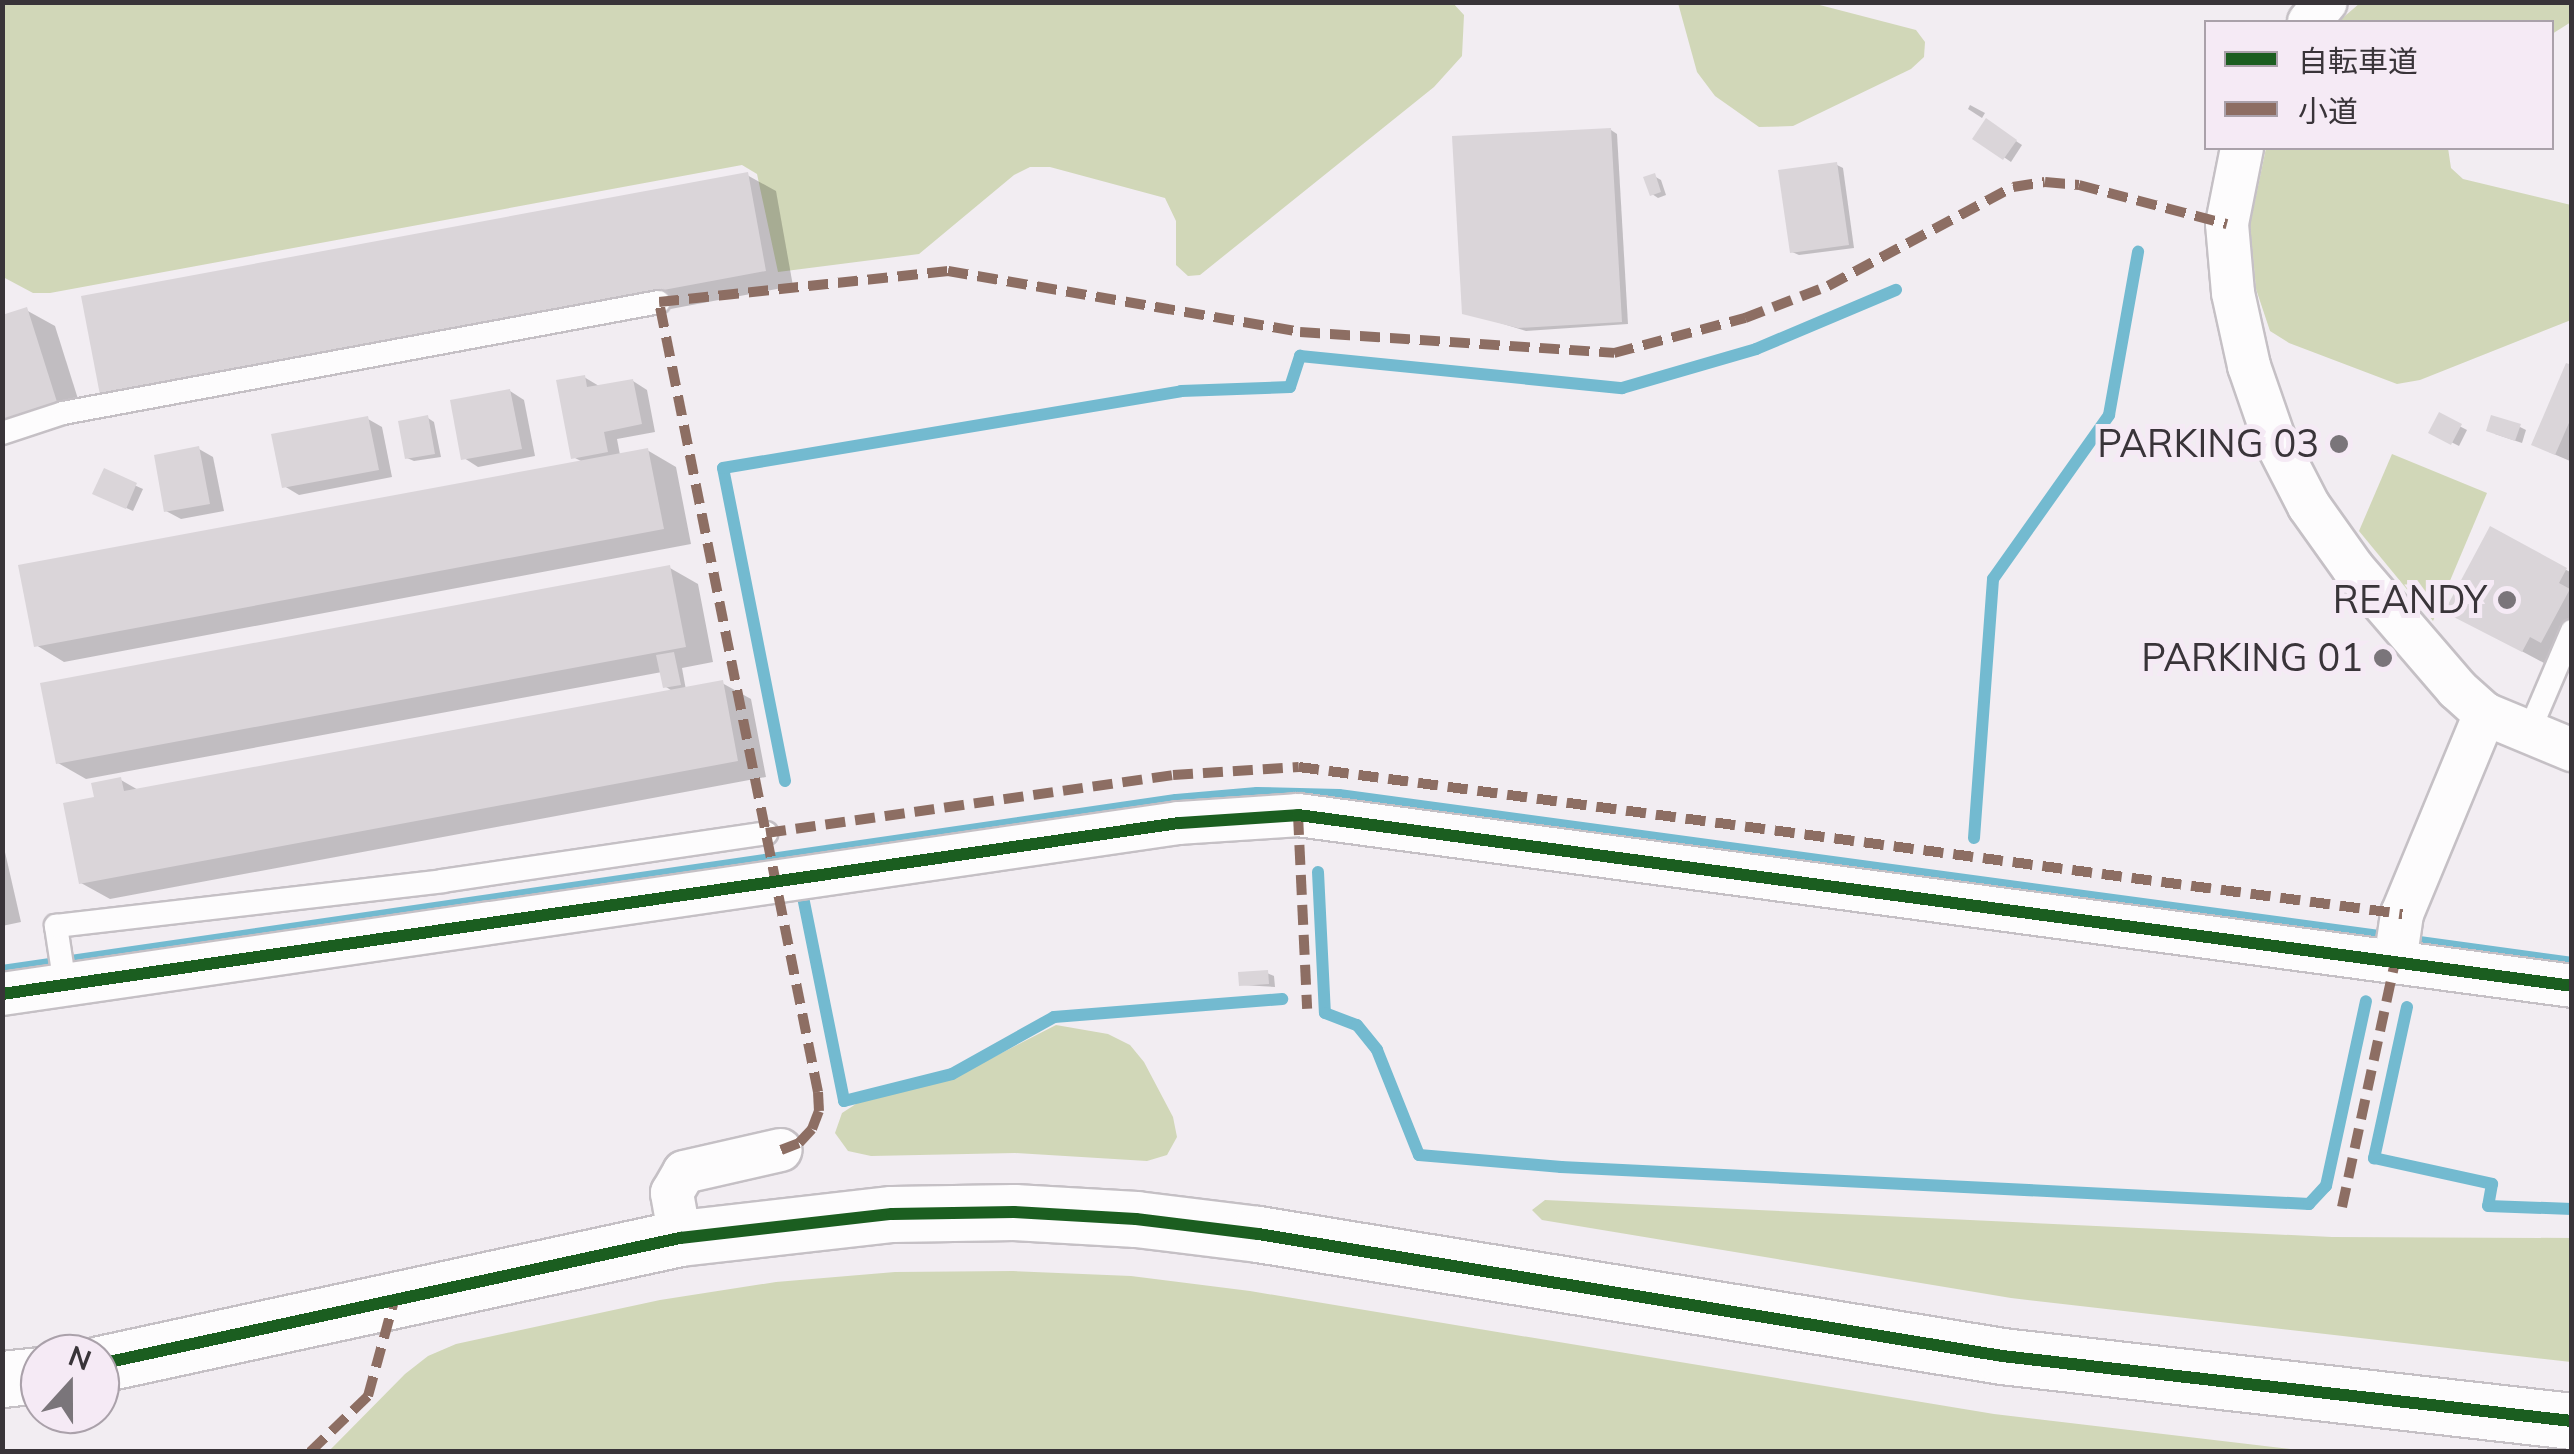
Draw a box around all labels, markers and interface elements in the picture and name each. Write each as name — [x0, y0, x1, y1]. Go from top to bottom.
legend — [2204, 20, 2554, 150]
text: 自転車道 — [2298, 42, 2418, 80]
text: 小道 — [2298, 92, 2358, 130]
place label: PARKING 03 — [2097, 421, 2319, 467]
marker: PARKING 03 — [2328, 433, 2350, 455]
place label: REANDY — [2333, 577, 2487, 623]
marker: REANDY — [2496, 589, 2518, 611]
place label: PARKING 01 — [2141, 635, 2363, 681]
marker: PARKING 01 — [2372, 647, 2394, 669]
north arrow — [20, 1334, 120, 1434]
text: N — [64, 1337, 96, 1378]

